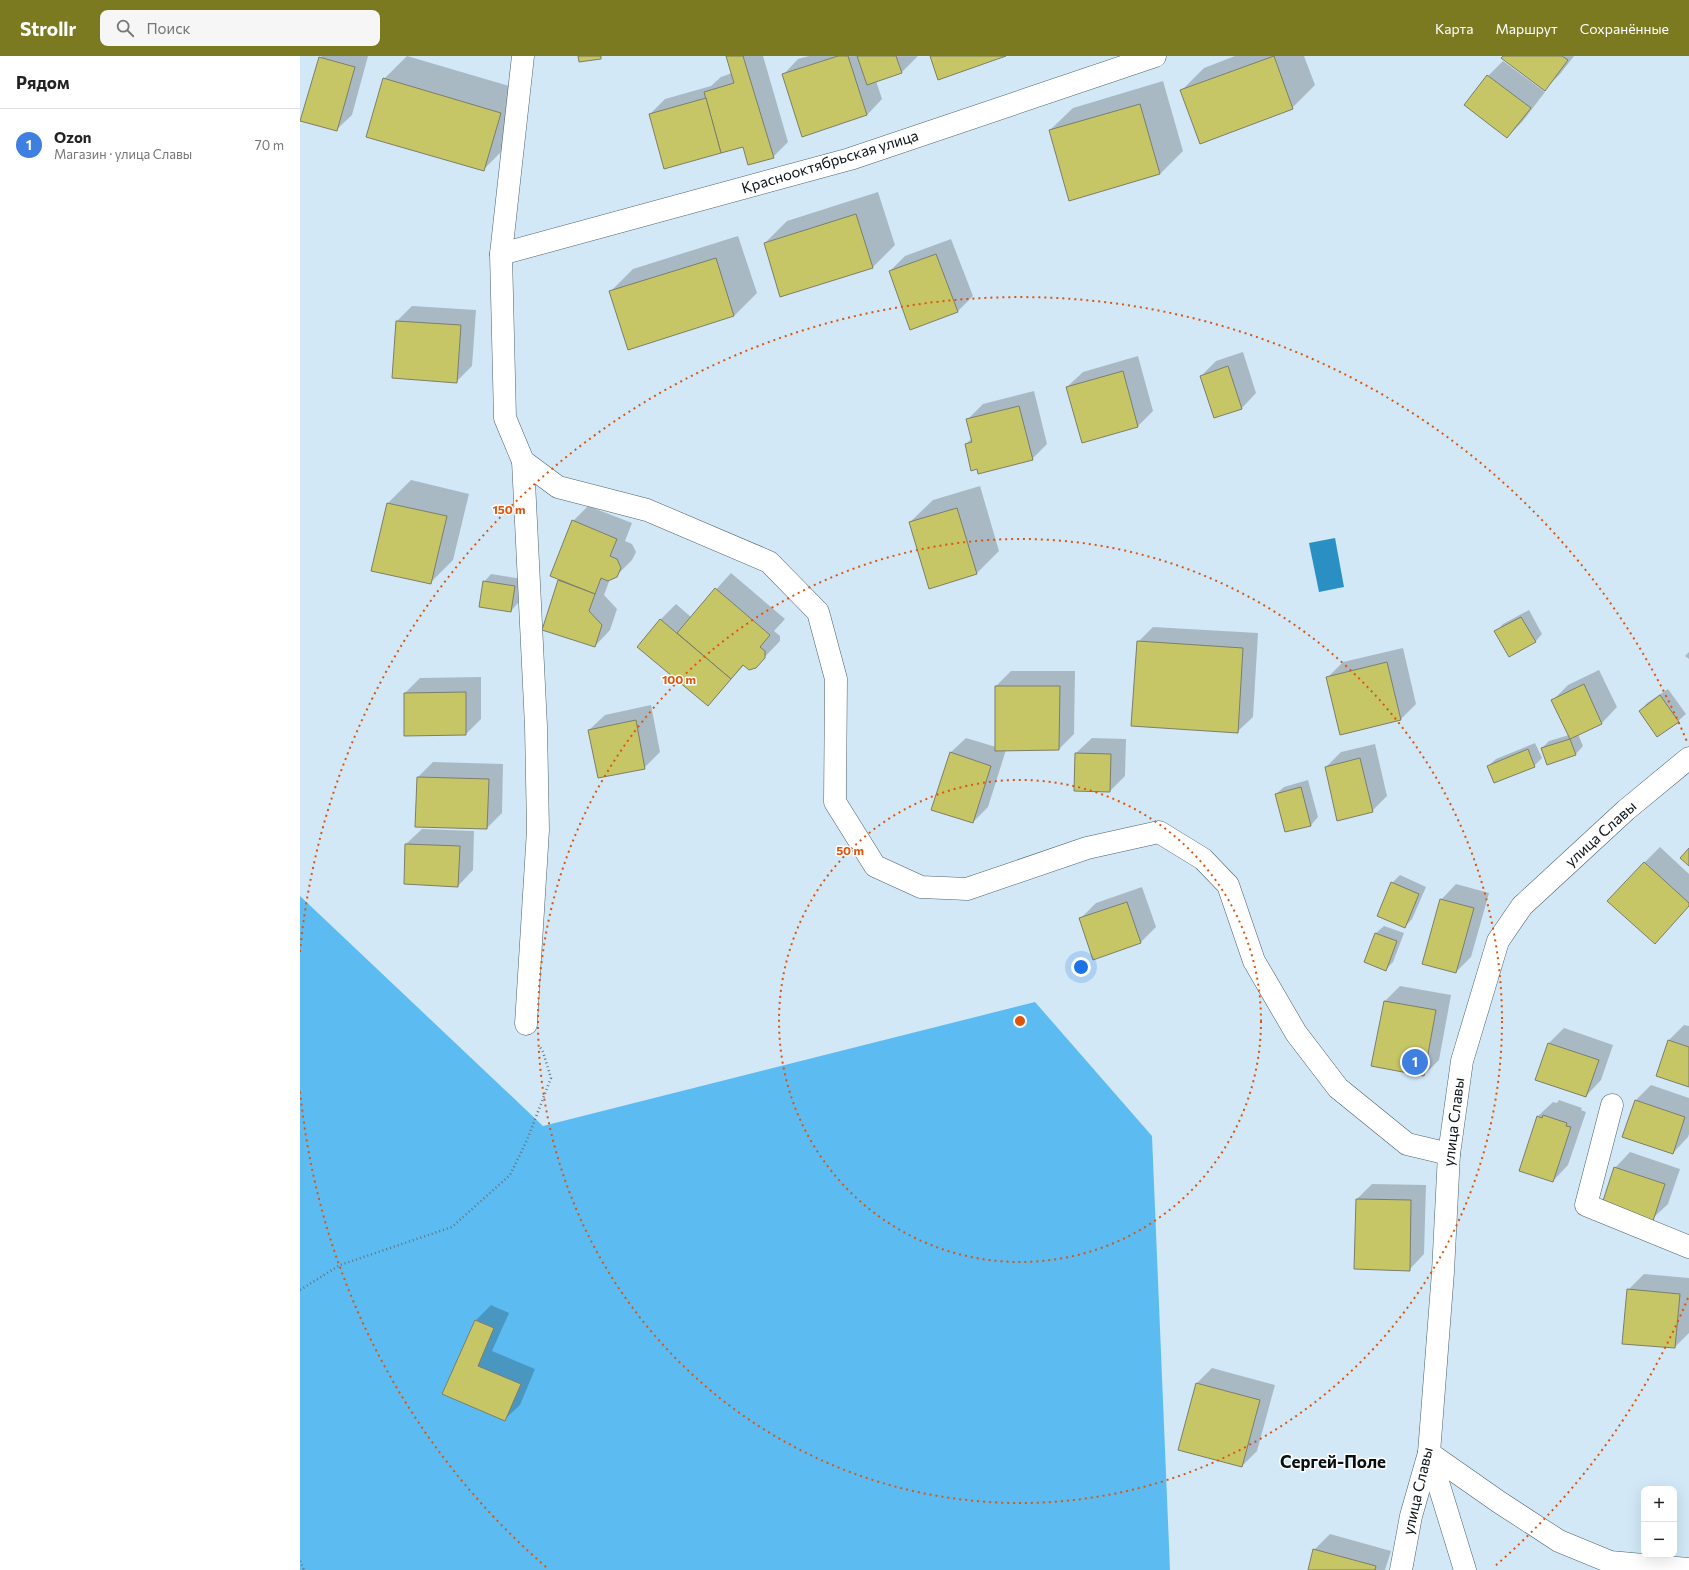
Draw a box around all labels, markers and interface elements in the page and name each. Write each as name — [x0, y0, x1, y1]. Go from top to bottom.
search box — [100, 10, 380, 46]
text: Strollr — [20, 17, 76, 40]
icon: search — [114, 17, 136, 39]
text: Поиск — [146, 19, 191, 37]
text: Карта — [1435, 20, 1473, 37]
text: Маршрут — [1495, 20, 1558, 37]
text: Сохранённые — [1580, 20, 1669, 37]
text: Рядом — [16, 72, 70, 93]
street label: Краснооктябрьская улица — [739, 126, 920, 197]
text: Ozon — [54, 128, 92, 146]
text: 1 — [26, 137, 32, 153]
text: 70 m — [255, 137, 284, 153]
text: Магазин · улица Славы — [54, 146, 192, 162]
text: 150 m — [492, 502, 526, 516]
text: 100 m — [662, 672, 696, 686]
street label: улица Славы — [1561, 797, 1640, 870]
text: 50 m — [836, 843, 864, 857]
your location — [1071, 957, 1091, 977]
centre of rings — [1013, 1014, 1027, 1028]
pin: 1 — [1402, 1047, 1428, 1077]
street label: улица Славы — [1439, 1076, 1467, 1167]
street label: улица Славы — [1398, 1445, 1436, 1536]
district label: Сергей-Поле — [1280, 1451, 1386, 1472]
map controls — [1641, 1486, 1677, 1558]
button: + — [1641, 1486, 1677, 1522]
button: − — [1641, 1522, 1677, 1558]

